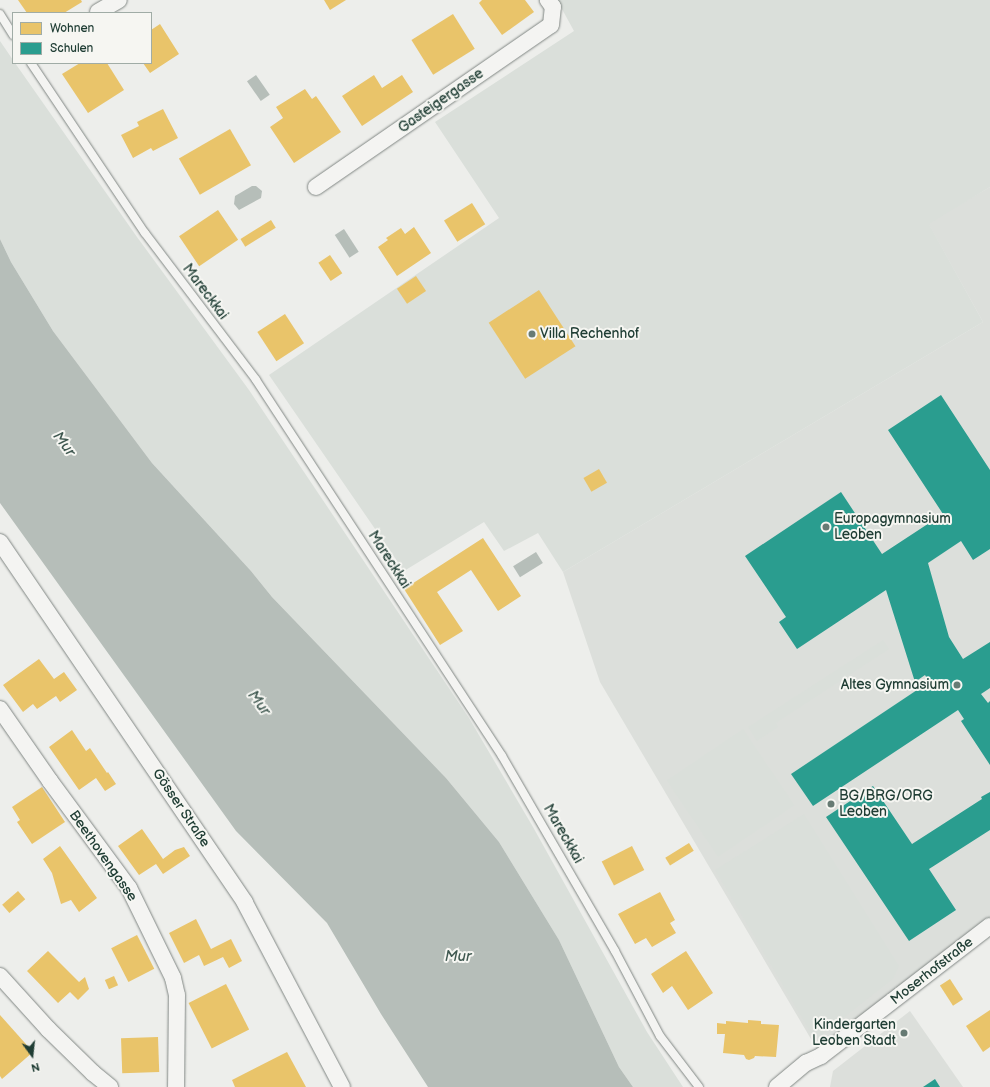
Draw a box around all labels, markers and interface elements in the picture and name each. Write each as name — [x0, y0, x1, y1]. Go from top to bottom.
legend — [12, 12, 152, 64]
text: Wohnen — [50, 21, 94, 36]
text: Schulen — [50, 41, 93, 56]
street label: Gasteigergasse — [395, 65, 487, 137]
street label: Mareckkai — [179, 261, 231, 323]
place label: Villa Rechenhof — [540, 326, 639, 342]
marker: Villa Rechenhof — [527, 329, 537, 339]
water label: Mur — [49, 428, 79, 460]
place label: Europagymnasium Leoben — [834, 511, 951, 544]
marker: Europagymnasium Leoben — [821, 522, 831, 532]
street label: Mareckkai — [364, 528, 414, 592]
place label: Altes Gymnasium — [841, 677, 949, 693]
marker: Altes Gymnasium — [952, 680, 962, 690]
water label: Mur — [244, 687, 274, 719]
street label: Gösser Straße — [149, 766, 213, 850]
place label: BG/BRG/ORG Leoben — [839, 788, 933, 820]
marker: BG/BRG/ORG Leoben — [826, 799, 836, 809]
street label: Mareckkai — [539, 802, 587, 866]
street label: Beethovengasse — [65, 807, 141, 905]
street label: Moserhofstraße — [887, 934, 977, 1008]
water label: Mur — [445, 948, 471, 966]
place label: Kindergarten Leoben Stadt — [812, 1017, 896, 1050]
marker: Kindergarten Leoben Stadt — [899, 1028, 909, 1038]
north arrow — [12, 1035, 52, 1075]
text: N — [30, 1060, 41, 1074]

